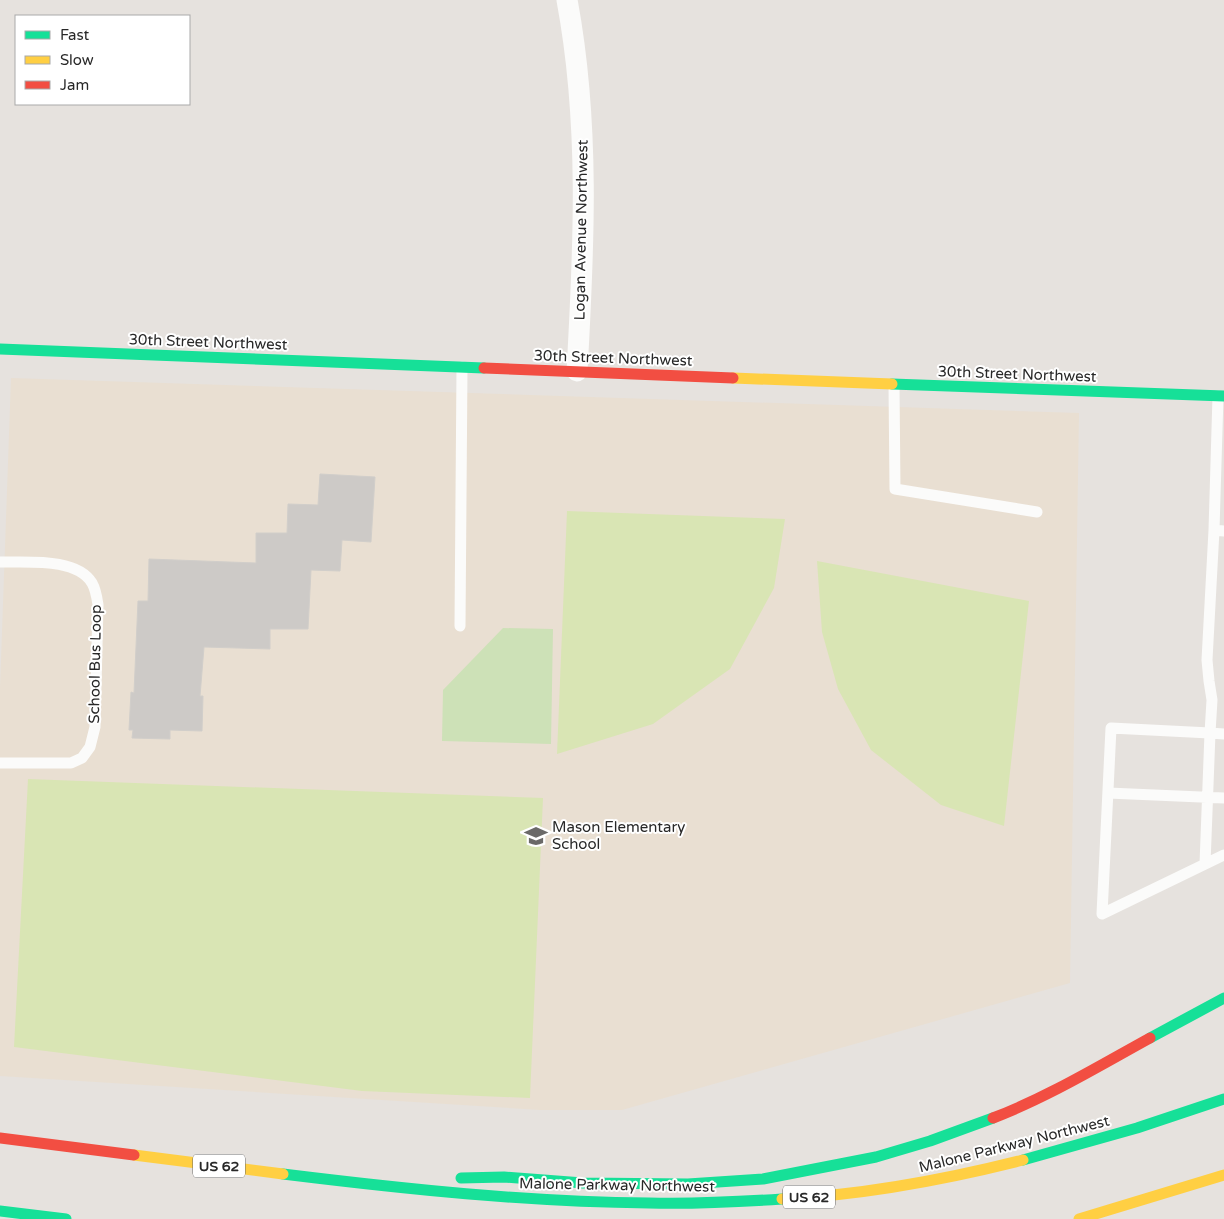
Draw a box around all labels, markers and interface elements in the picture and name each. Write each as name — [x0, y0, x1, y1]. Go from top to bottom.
legend — [15, 15, 190, 105]
text: Fast — [60, 26, 90, 44]
text: Slow — [60, 51, 94, 69]
text: Jam — [60, 76, 89, 94]
street label: Logan Avenue Northwest — [570, 139, 592, 321]
street label: 30th Street Northwest — [128, 330, 288, 354]
street label: 30th Street Northwest — [533, 346, 693, 370]
street label: 30th Street Northwest — [937, 362, 1097, 386]
street label: School Bus Loop — [85, 604, 105, 724]
place label: Mason Elementary School — [552, 818, 685, 853]
school or university icon: Mason Elementary School — [523, 823, 549, 849]
street label: Malone Parkway Northwest — [917, 1112, 1111, 1176]
road number: US 62 — [193, 1154, 245, 1178]
street label: Malone Parkway Northwest — [519, 1174, 715, 1196]
road number: US 62 — [783, 1186, 835, 1208]

